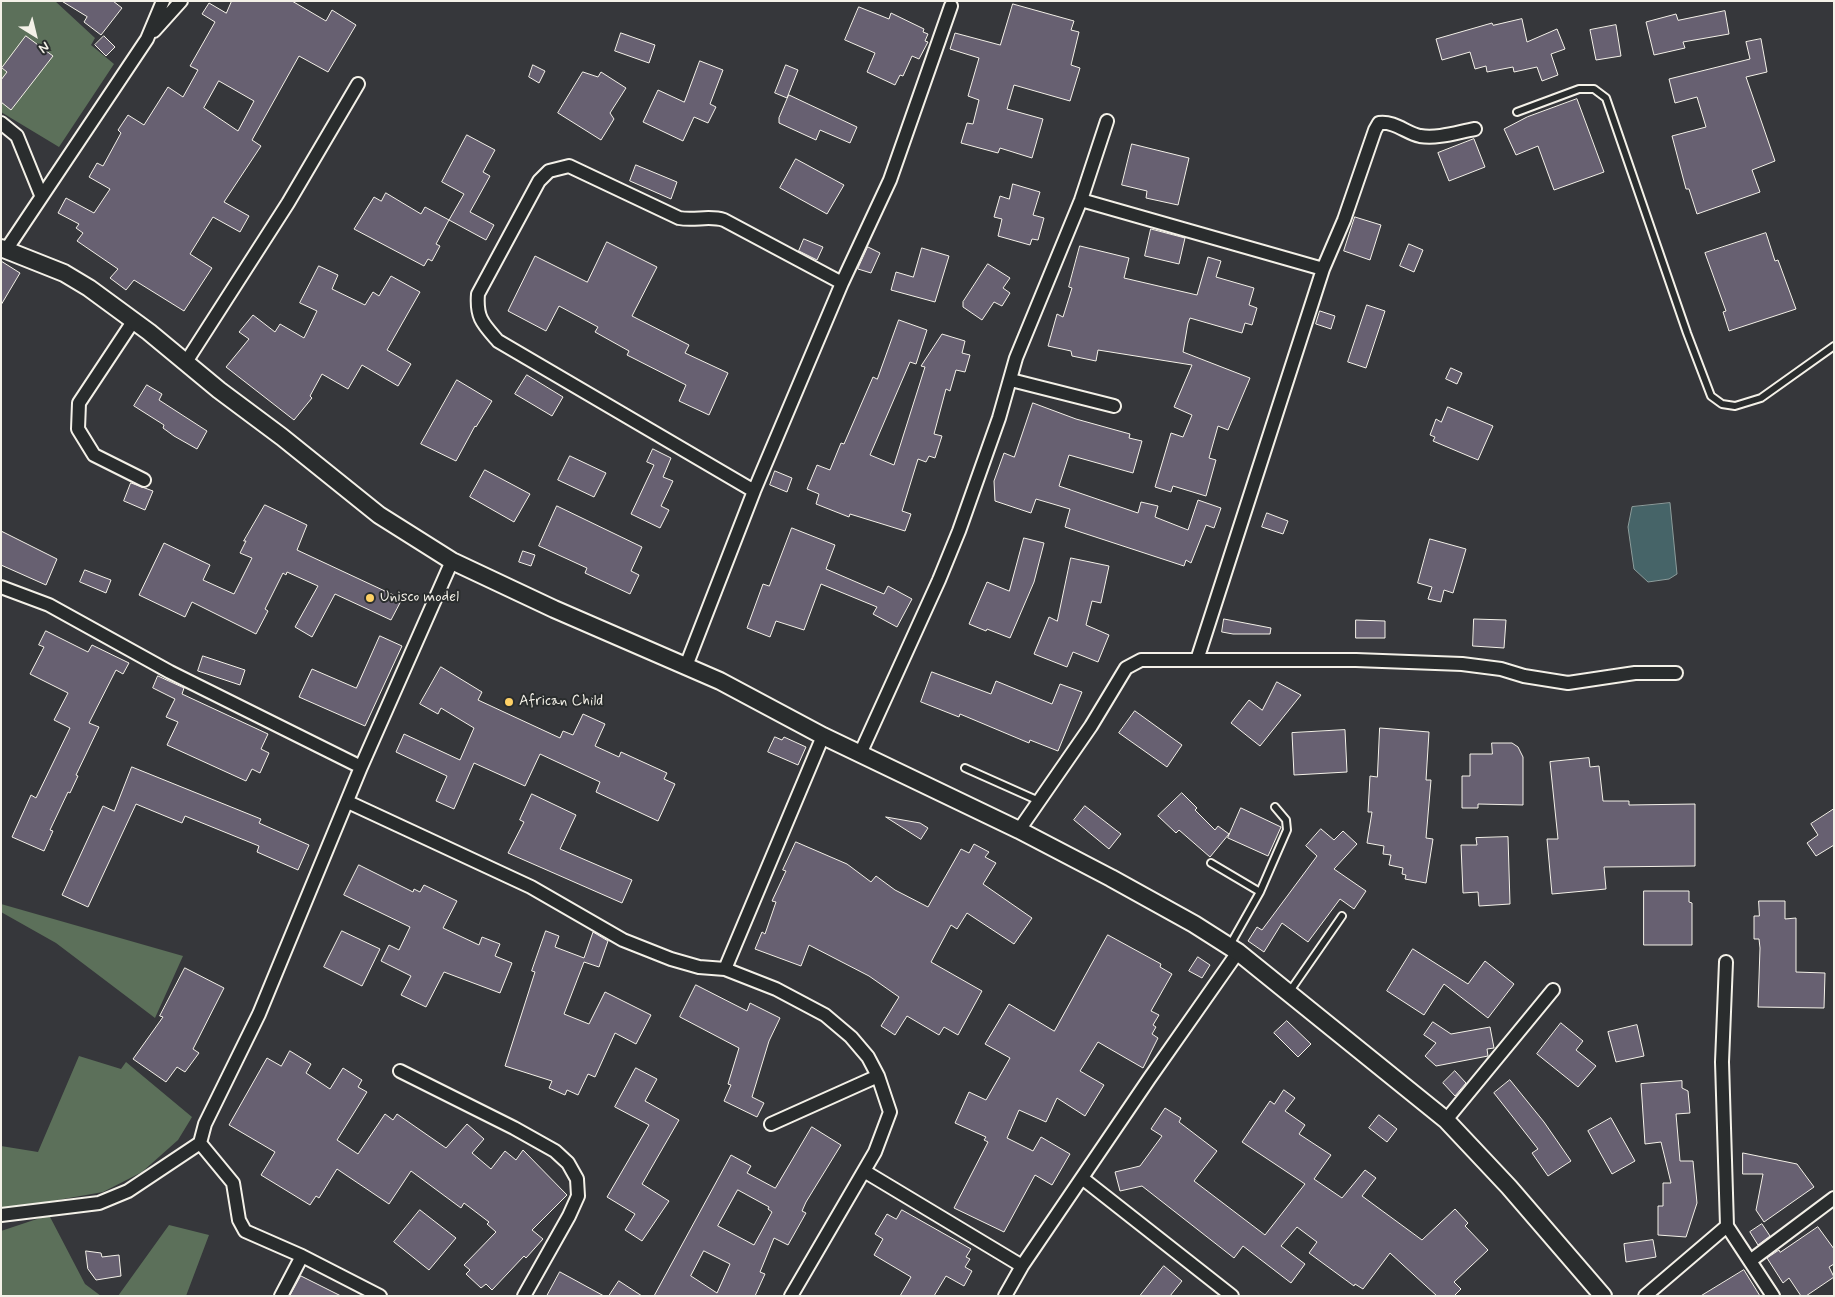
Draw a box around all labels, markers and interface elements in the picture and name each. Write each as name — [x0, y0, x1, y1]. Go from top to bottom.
north arrow — [10, 10, 60, 60]
text: N — [35, 37, 53, 57]
place label: Unisco model — [380, 589, 459, 607]
marker: Unisco model — [364, 592, 376, 604]
place label: African Child — [519, 693, 603, 711]
marker: African Child — [503, 696, 515, 708]

